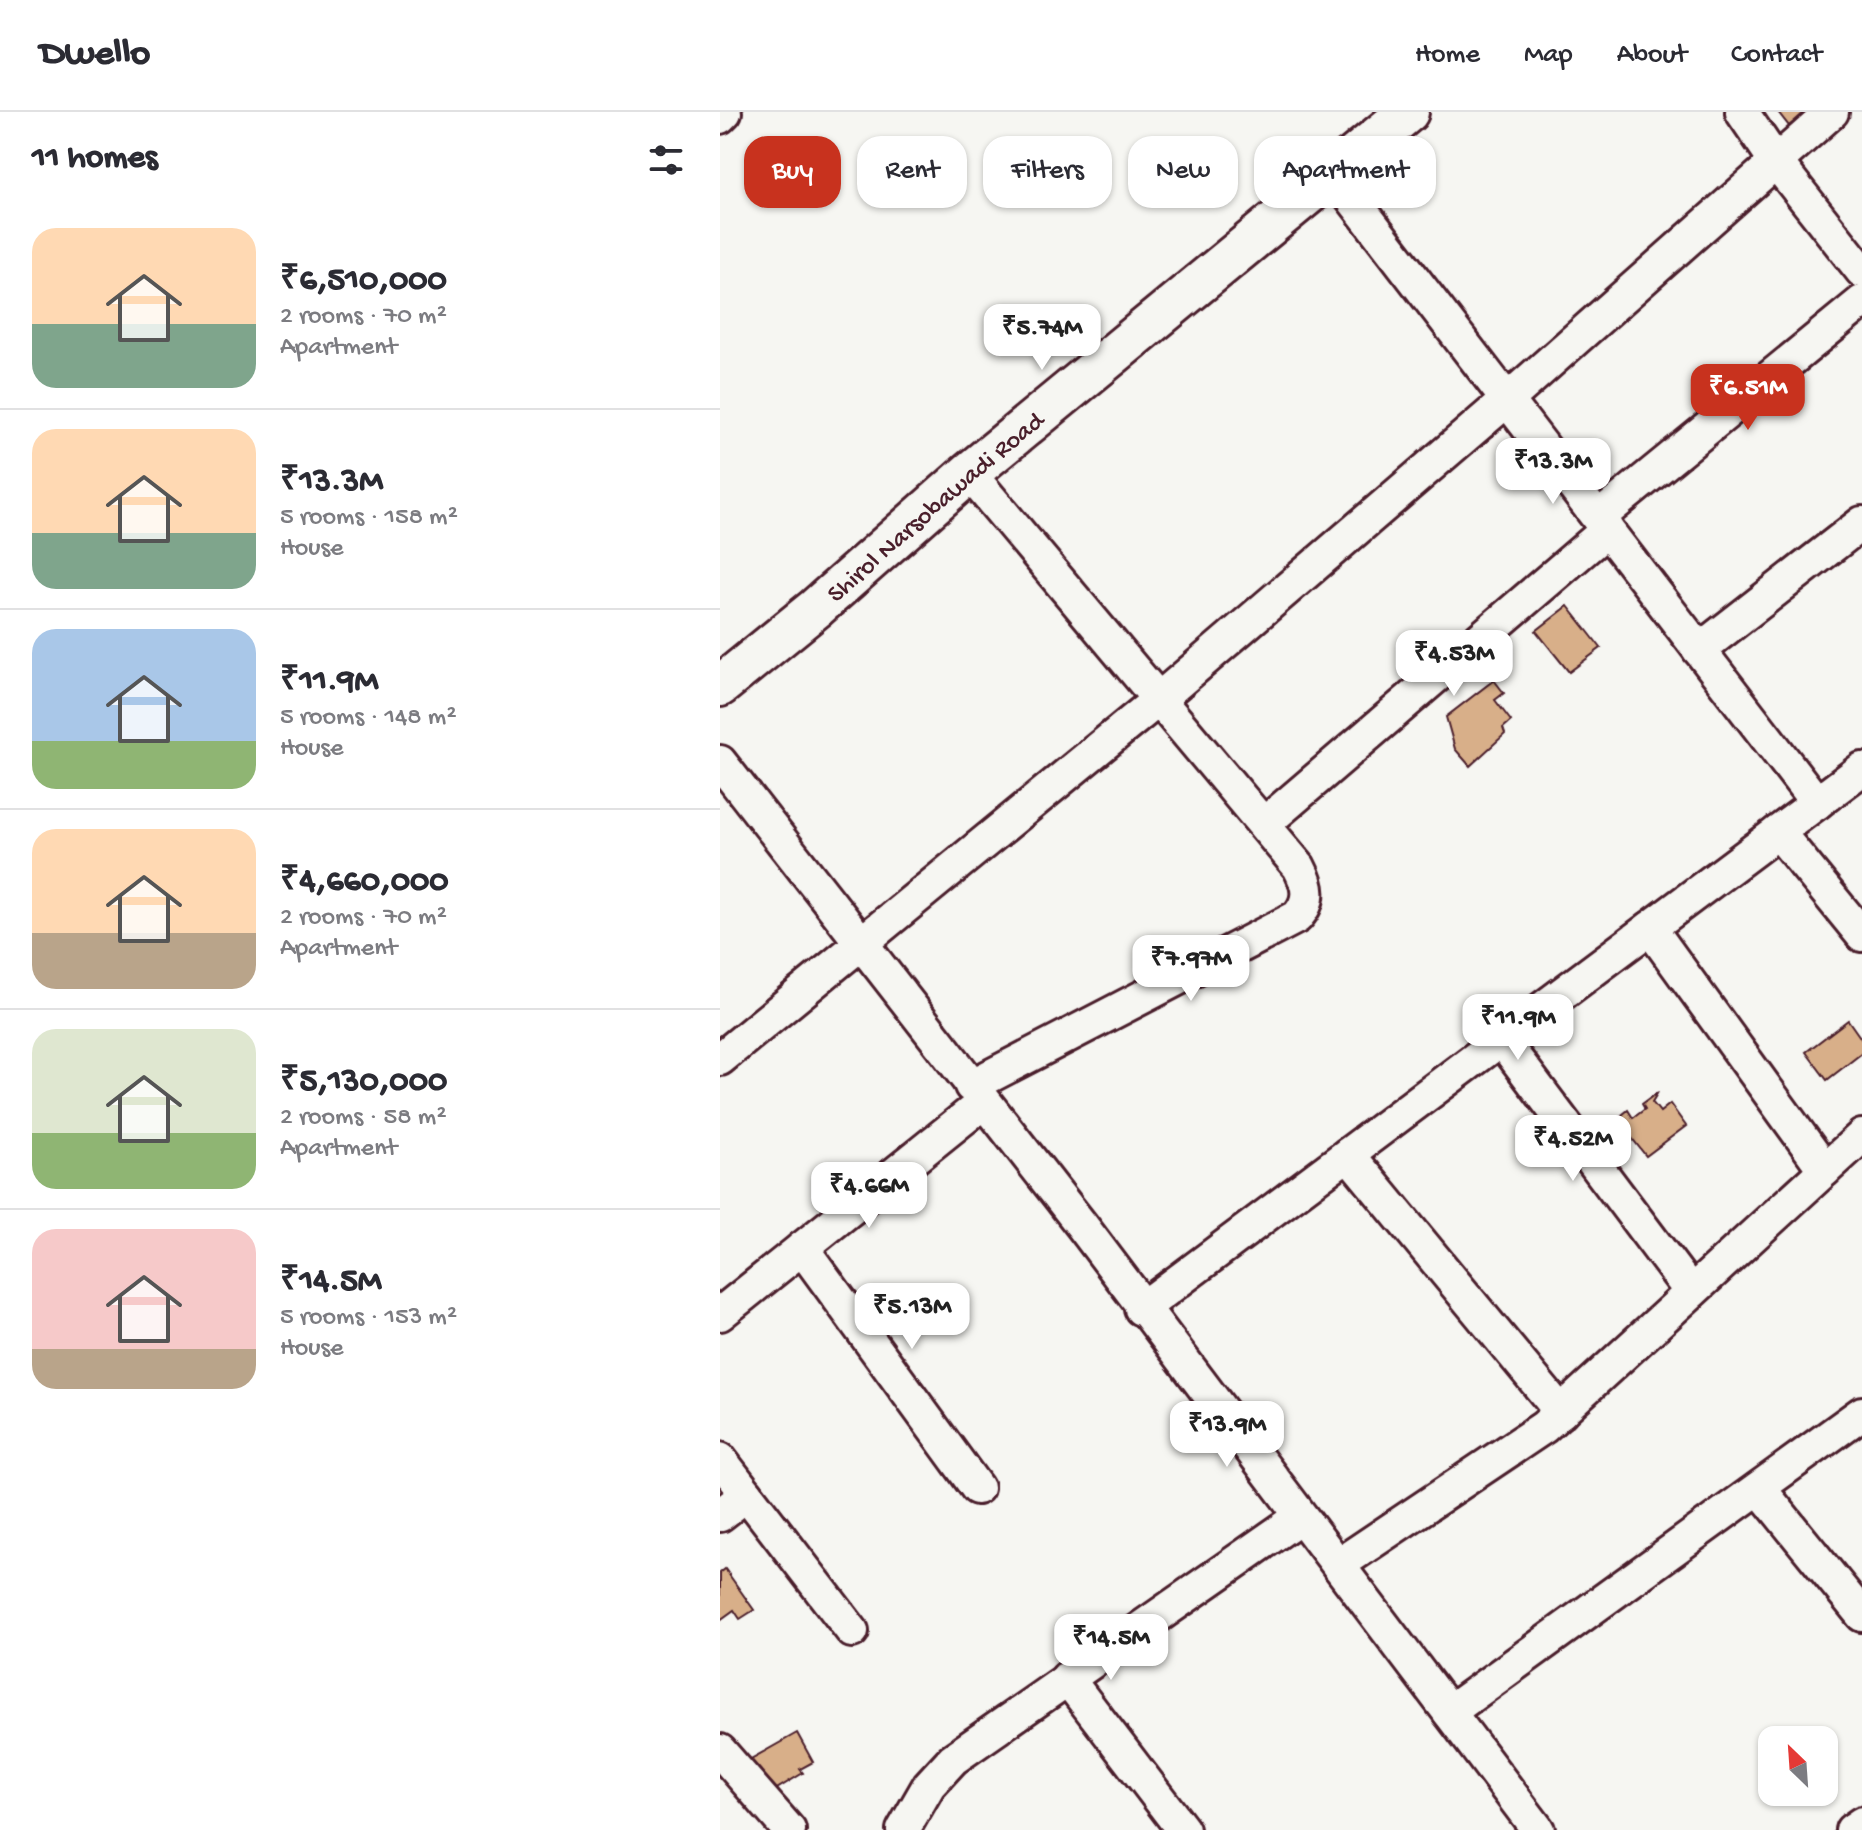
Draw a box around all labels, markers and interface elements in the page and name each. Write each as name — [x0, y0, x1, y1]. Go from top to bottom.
text: Dwello — [40, 33, 150, 77]
text: Home — [1415, 39, 1480, 72]
text: Map — [1524, 39, 1573, 72]
text: About — [1617, 39, 1687, 72]
text: Contact — [1731, 39, 1822, 72]
chip: Buy — [744, 136, 841, 208]
chip: Rent — [857, 136, 967, 208]
chip: Filters — [983, 136, 1112, 208]
chip: New — [1128, 136, 1238, 208]
chip: Apartment — [1254, 136, 1436, 208]
icon: filters — [644, 138, 688, 182]
text: 11 homes — [32, 140, 158, 180]
icon: home — [96, 260, 192, 356]
text: ₹6,510,000 — [280, 262, 447, 302]
text: 2 rooms · 70 m² — [280, 302, 447, 333]
pin: ₹5.74M — [977, 304, 1107, 372]
text: ₹5.74M — [1002, 314, 1082, 345]
text: Apartment — [280, 333, 397, 364]
pin: ₹6.51M — [1683, 364, 1813, 432]
text: ₹6.51M — [1709, 374, 1787, 405]
street label: Shirol Narsobawadi Road — [822, 406, 1053, 611]
pin: ₹13.3M — [1488, 438, 1618, 506]
text: ₹13.3M — [1514, 448, 1592, 479]
icon: home — [96, 461, 192, 557]
text: ₹13.3M — [280, 463, 383, 503]
text: 5 rooms · 158 m² — [280, 503, 458, 534]
text: House — [280, 534, 344, 565]
pin: ₹4.53M — [1389, 630, 1519, 698]
text: ₹4.53M — [1414, 640, 1494, 671]
icon: home — [96, 661, 192, 757]
text: ₹11.9M — [280, 663, 378, 703]
text: 5 rooms · 148 m² — [280, 703, 457, 734]
text: House — [280, 734, 344, 765]
icon: home — [96, 861, 192, 957]
text: ₹4,660,000 — [280, 863, 449, 903]
text: 2 rooms · 70 m² — [280, 903, 447, 934]
text: Apartment — [280, 934, 397, 965]
pin: ₹7.97M — [1126, 935, 1256, 1003]
text: ₹7.97M — [1150, 945, 1232, 976]
pin: ₹11.9M — [1453, 994, 1583, 1062]
text: ₹11.9M — [1480, 1004, 1556, 1035]
icon: home — [96, 1061, 192, 1157]
text: ₹5,130,000 — [280, 1063, 447, 1103]
text: 2 rooms · 58 m² — [280, 1103, 446, 1134]
pin: ₹4.52M — [1508, 1115, 1638, 1183]
text: ₹4.52M — [1533, 1125, 1613, 1156]
text: Apartment — [280, 1134, 397, 1165]
pin: ₹4.66M — [804, 1162, 934, 1230]
text: ₹4.66M — [829, 1172, 909, 1203]
icon: home — [96, 1261, 192, 1357]
text: ₹14.5M — [280, 1263, 381, 1303]
pin: ₹5.13M — [847, 1283, 977, 1351]
text: ₹5.13M — [873, 1293, 951, 1324]
text: 5 rooms · 153 m² — [280, 1303, 457, 1334]
text: House — [280, 1334, 344, 1365]
pin: ₹13.9M — [1162, 1401, 1292, 1469]
text: ₹13.9M — [1188, 1411, 1266, 1442]
pin: ₹14.5M — [1046, 1614, 1176, 1682]
text: ₹14.5M — [1072, 1624, 1150, 1655]
north arrow — [1758, 1726, 1838, 1806]
map controls — [1758, 1726, 1838, 1806]

